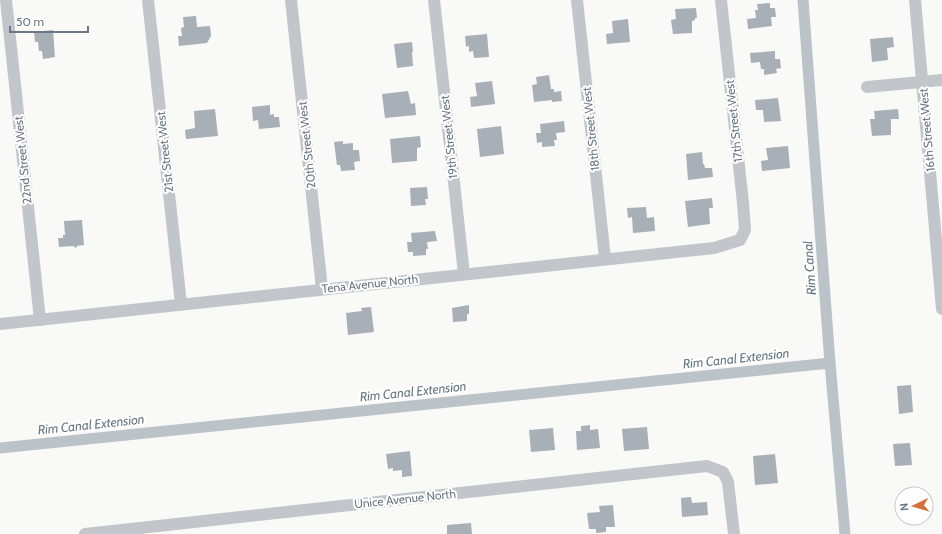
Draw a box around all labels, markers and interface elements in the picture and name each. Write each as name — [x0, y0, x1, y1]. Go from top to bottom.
scale bar — [10, 8, 88, 34]
text: 50 m — [16, 14, 44, 29]
street label: 17th Street West — [722, 79, 745, 163]
street label: 18th Street West — [579, 86, 602, 172]
street label: 16th Street West — [915, 88, 938, 172]
street label: 19th Street West — [437, 95, 460, 179]
street label: 20th Street West — [294, 101, 319, 189]
street label: 21st Street West — [153, 111, 176, 193]
street label: 22nd Street West — [10, 115, 35, 205]
water label: Rim Canal — [799, 240, 819, 296]
street label: Tena Avenue North — [321, 271, 419, 296]
water label: Rim Canal Extension — [682, 344, 790, 372]
water label: Rim Canal Extension — [359, 377, 467, 405]
water label: Rim Canal Extension — [37, 410, 145, 438]
street label: Unice Avenue North — [353, 486, 456, 511]
north arrow — [894, 486, 934, 526]
text: N — [897, 502, 911, 511]

